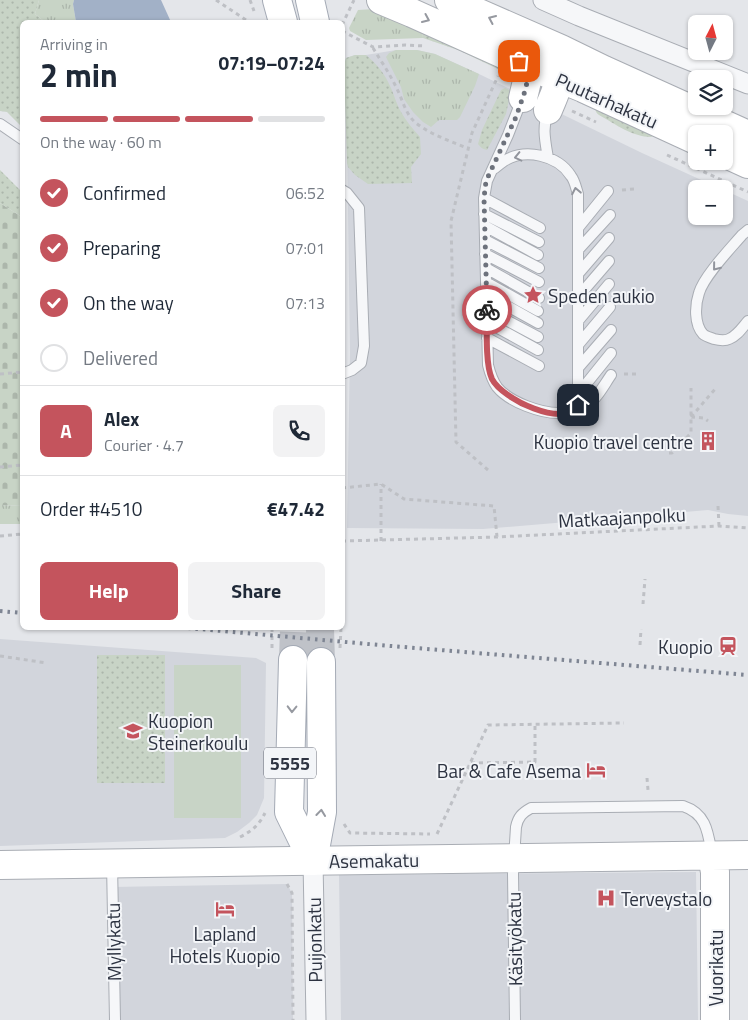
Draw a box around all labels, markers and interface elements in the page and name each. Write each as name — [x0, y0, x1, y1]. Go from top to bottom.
one-way arrow — [421, 13, 430, 23]
one-way arrow — [488, 14, 497, 25]
north arrow — [688, 15, 732, 60]
map controls — [688, 15, 733, 225]
text: Arriving in — [40, 32, 108, 56]
pin — [498, 40, 540, 82]
icon: bag — [505, 47, 533, 75]
text: 07:19–07:24 — [218, 48, 325, 77]
text: 2 min — [40, 51, 118, 99]
street label: Puutarhakatu — [551, 65, 663, 135]
button: layers — [688, 70, 733, 115]
button: + — [688, 125, 733, 170]
text: On the way · 60 m — [40, 130, 162, 154]
one-way arrow — [514, 151, 523, 162]
text: Confirmed — [83, 178, 166, 207]
icon: check — [40, 179, 68, 207]
button: − — [688, 180, 733, 225]
text: 06:52 — [286, 181, 325, 205]
one-way arrow — [571, 186, 582, 195]
text: Preparing — [83, 233, 160, 262]
icon: check — [40, 234, 68, 262]
text: 07:01 — [286, 236, 325, 260]
one-way arrow — [712, 261, 721, 270]
place label: Speden aukio — [548, 281, 655, 310]
place icon: Speden aukio — [522, 284, 544, 306]
courier — [462, 285, 512, 335]
text: On the way — [83, 288, 174, 317]
icon: check — [40, 289, 68, 317]
text: 07:13 — [286, 291, 325, 315]
icon: bike — [473, 296, 501, 324]
text: Delivered — [83, 343, 158, 372]
pin — [557, 384, 599, 426]
icon: home — [564, 391, 592, 419]
text: Alex — [104, 404, 139, 433]
button: phone — [273, 405, 325, 457]
text: A — [60, 416, 72, 445]
place label: Kuopio travel centre — [534, 427, 693, 456]
building icon: Kuopio travel centre — [697, 430, 719, 452]
text: Courier · 4.7 — [104, 433, 184, 457]
text: Order #4510 — [40, 494, 142, 523]
text: €47.42 — [267, 494, 325, 523]
street label: Matkaajanpolku — [557, 499, 687, 535]
button: Help — [40, 562, 178, 620]
button: Share — [188, 562, 325, 620]
place label: Kuopio — [658, 632, 713, 661]
station icon: Kuopio — [717, 635, 739, 657]
one-way arrow — [286, 705, 297, 713]
place label: Kuopion Steinerkoulu — [148, 706, 248, 757]
school or university icon: Kuopion Steinerkoulu — [122, 720, 144, 742]
road number: 5555 — [264, 748, 316, 778]
place label: Bar & Cafe Asema — [437, 756, 581, 785]
hotel icon: Bar & Cafe Asema — [585, 759, 607, 781]
one-way arrow — [316, 808, 327, 816]
street label: Asemakatu — [329, 845, 419, 875]
place label: Terveystalo — [621, 884, 712, 913]
hospital icon: Terveystalo — [595, 887, 617, 909]
street label: Käsityökatu — [499, 892, 529, 986]
street label: Puijonkatu — [299, 897, 329, 983]
hotel icon: Lapland Hotels Kuopio — [214, 898, 236, 920]
street label: Myllykatu — [98, 903, 128, 981]
place label: Lapland Hotels Kuopio — [169, 919, 281, 970]
street label: Vuorikatu — [701, 930, 730, 1006]

